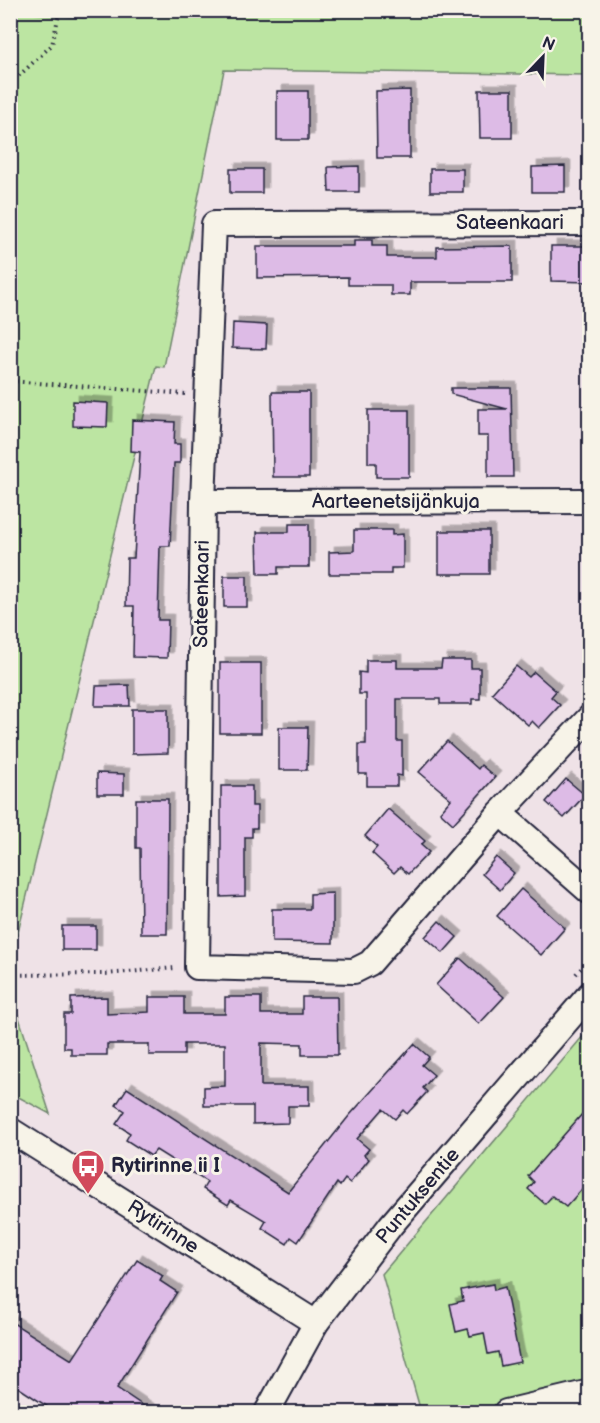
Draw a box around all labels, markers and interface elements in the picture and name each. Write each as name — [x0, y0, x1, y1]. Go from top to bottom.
north arrow — [513, 27, 573, 87]
text: N — [539, 33, 558, 56]
street label: Sateenkaari — [456, 211, 564, 235]
street label: Aarteenetsijänkuja — [312, 490, 480, 514]
street label: Sateenkaari — [189, 540, 215, 648]
street label: Puntuksentie — [371, 1143, 465, 1249]
bus stop icon: Rytirinne ii I — [70, 1148, 106, 1195]
place label: Rytirinne ii I — [111, 1154, 220, 1178]
street label: Rytirinne — [123, 1195, 203, 1259]

